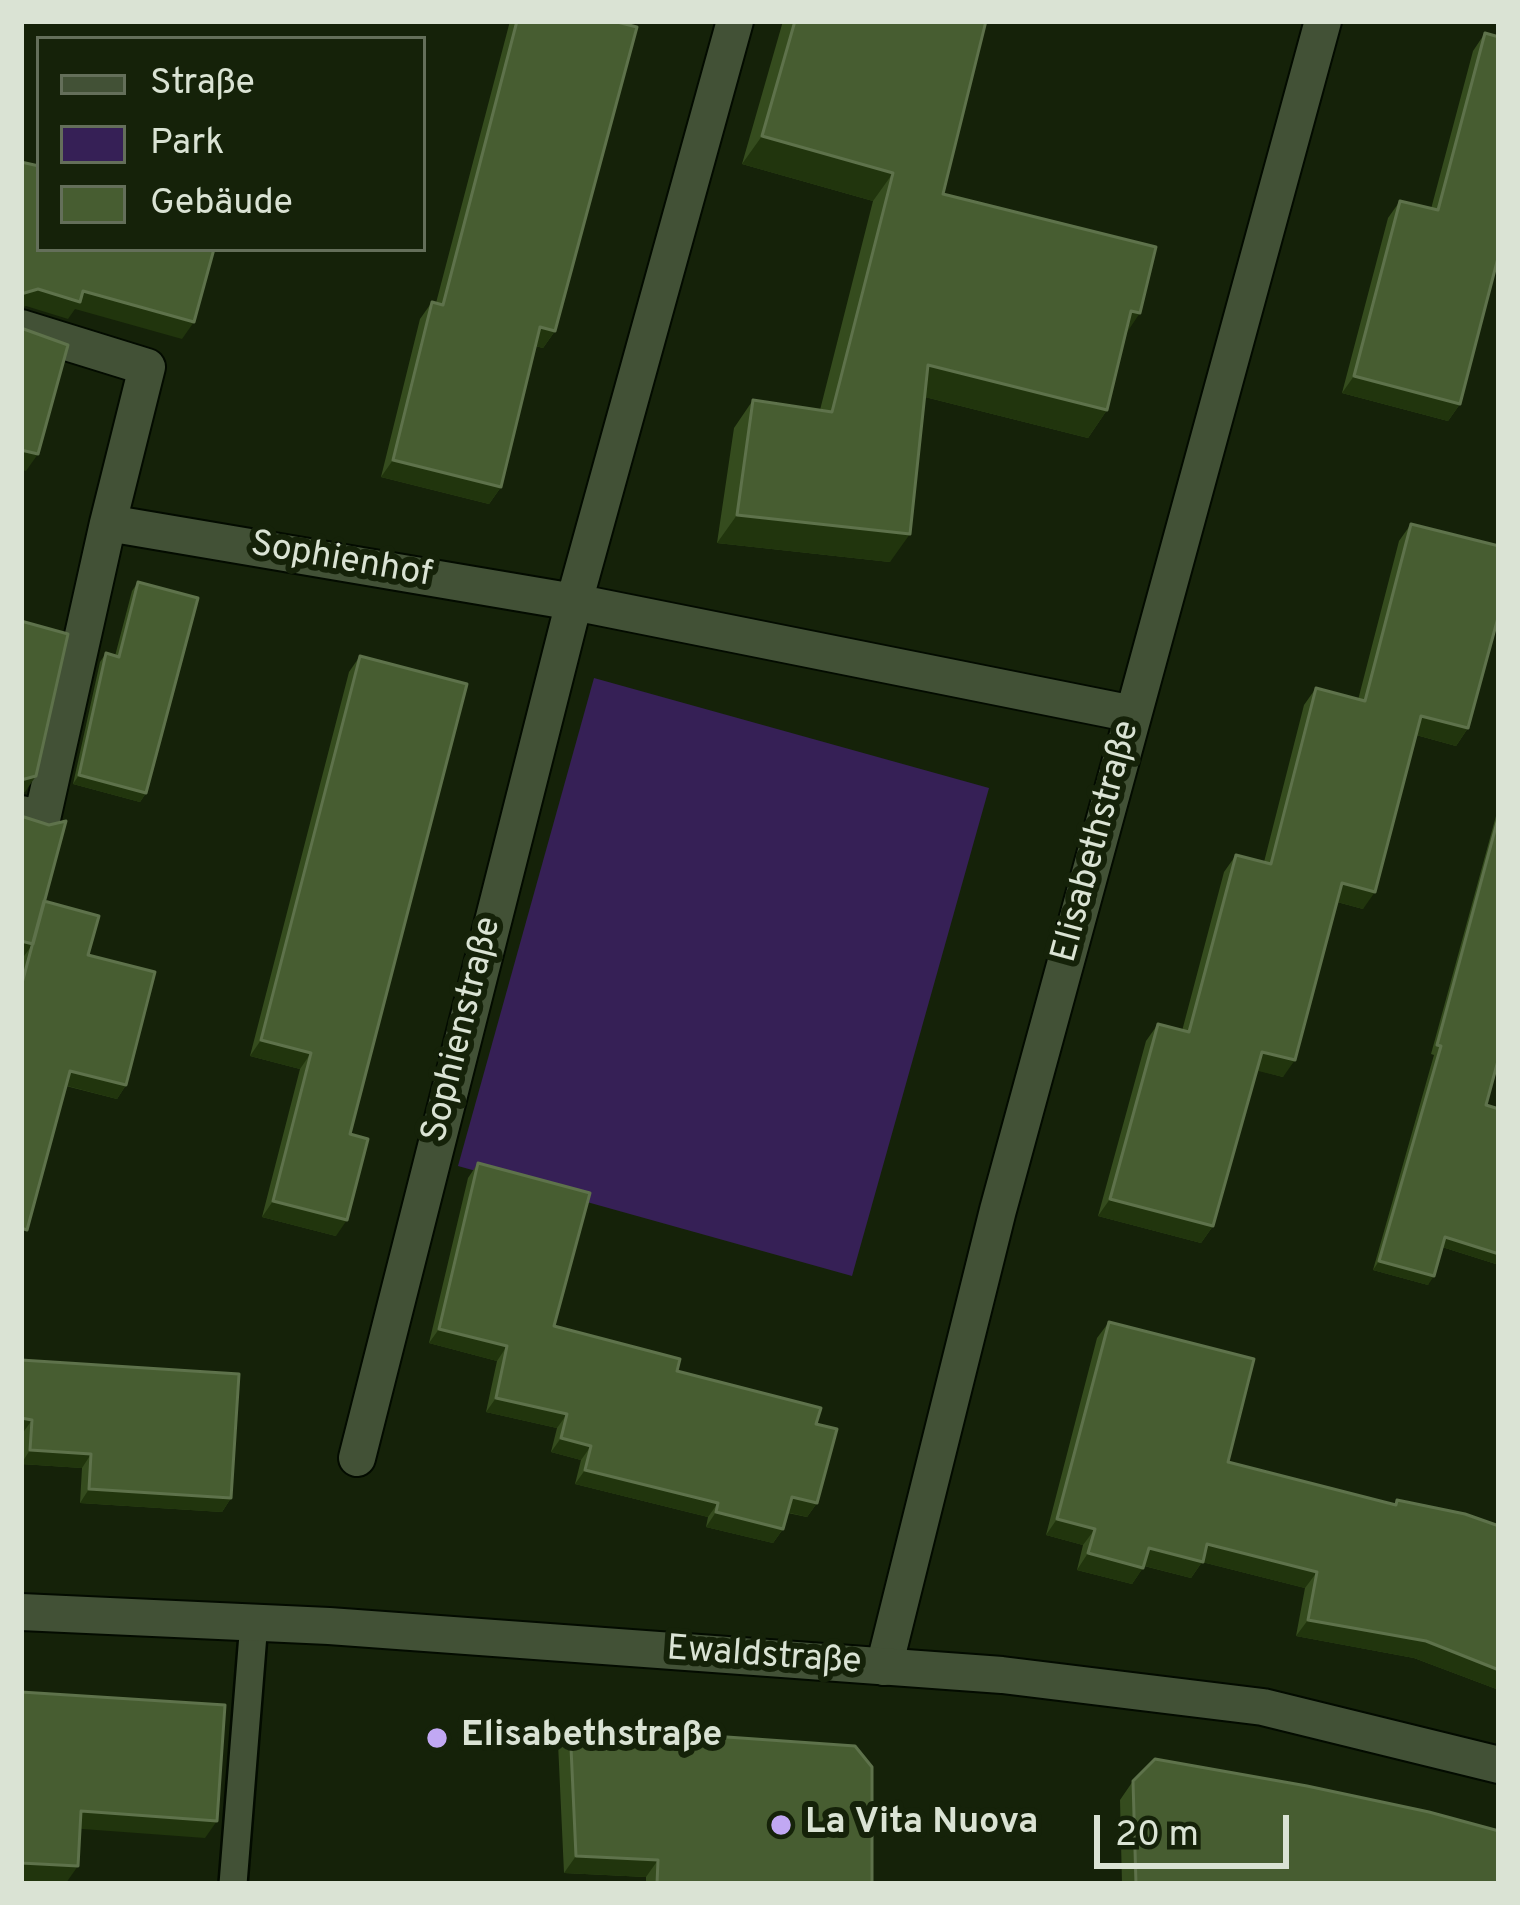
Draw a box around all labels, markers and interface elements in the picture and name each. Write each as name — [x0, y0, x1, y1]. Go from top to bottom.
legend — [36, 36, 426, 252]
text: Straße — [150, 61, 255, 107]
text: Park — [150, 121, 224, 167]
text: Gebäude — [150, 181, 293, 227]
street label: Sophienhof — [247, 525, 435, 599]
street label: Elisabethstraße — [1045, 716, 1151, 968]
street label: Sophienstraße — [415, 913, 513, 1147]
street label: Ewaldstraße — [665, 1630, 863, 1686]
place label: Elisabethstraße — [461, 1716, 722, 1760]
marker: Elisabethstraße — [424, 1725, 450, 1751]
scale bar — [1100, 1791, 1295, 1865]
place label: La Vita Nuova — [805, 1803, 1038, 1847]
marker: La Vita Nuova — [768, 1812, 794, 1838]
text: 20 m — [1115, 1813, 1199, 1859]

